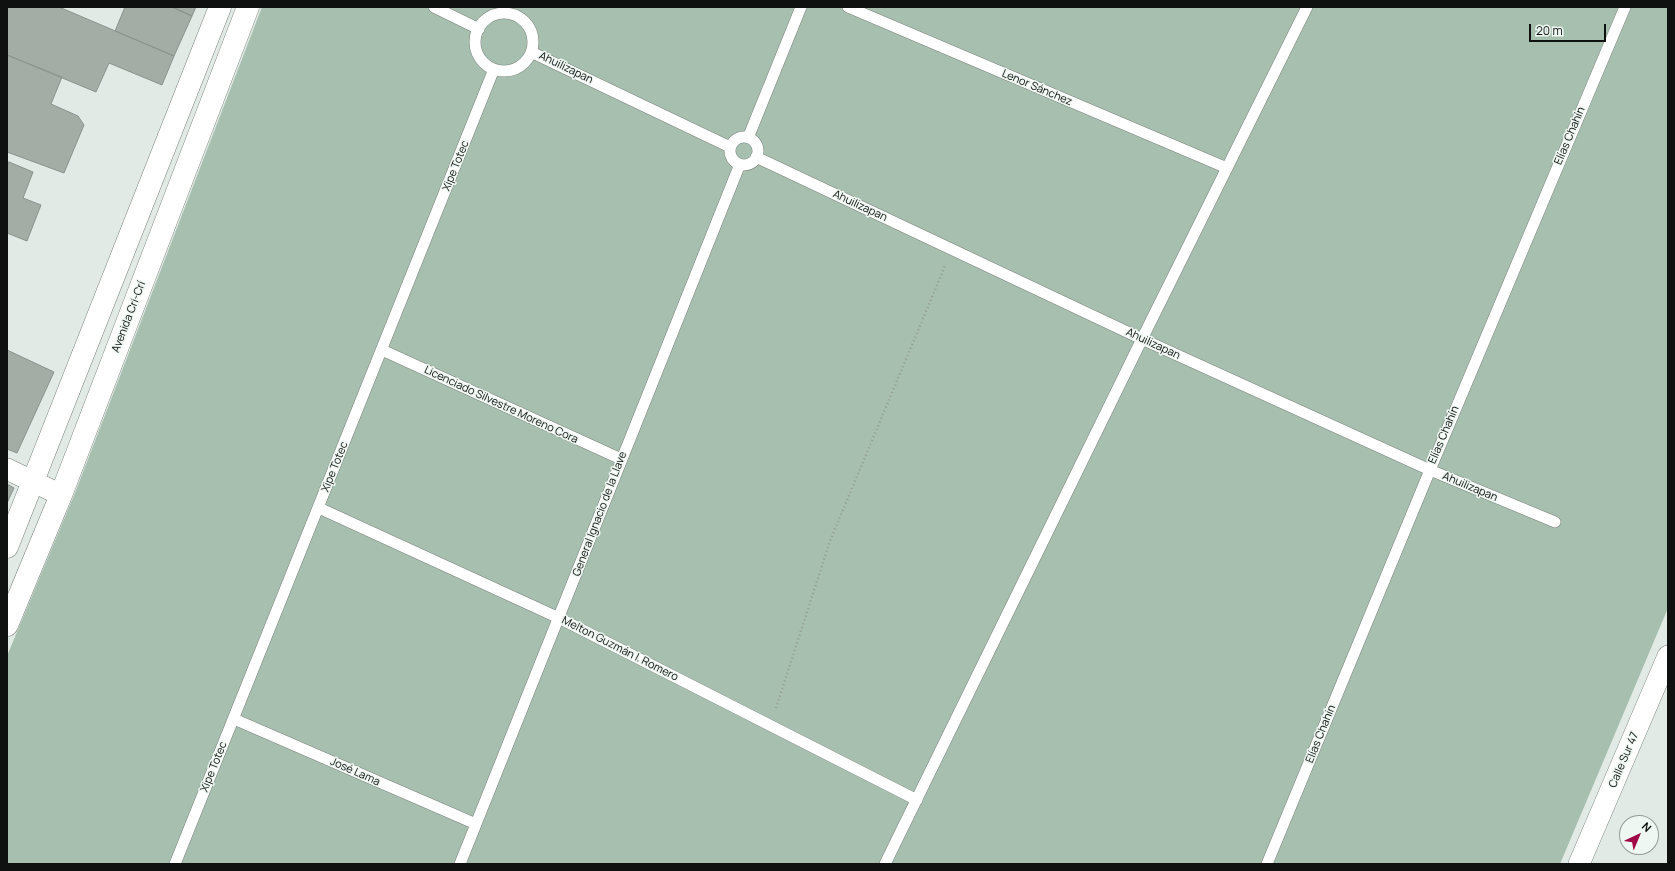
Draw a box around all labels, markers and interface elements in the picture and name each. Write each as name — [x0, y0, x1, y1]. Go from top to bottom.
scale bar — [1531, 16, 1608, 42]
text: 20 m — [1536, 22, 1563, 39]
street label: Ahuilizapan — [537, 49, 595, 87]
street label: Lenor Sánchez — [1000, 67, 1074, 109]
street label: Elías Chahín — [1552, 105, 1588, 167]
street label: Xipe Totec — [440, 139, 472, 193]
street label: Ahuilizapan — [831, 188, 889, 224]
street label: Avenida Cri-Crí — [109, 279, 149, 355]
street label: Ahuilizapan — [1124, 326, 1182, 362]
street label: Licenciado Silvestre Moreno Cora — [422, 363, 580, 447]
street label: Elías Chahín — [1426, 404, 1462, 466]
street label: Xipe Totec — [319, 440, 351, 494]
street label: General Ignacio de la Llave — [570, 450, 630, 578]
street label: Ahuilizapan — [1440, 469, 1500, 505]
street label: Melton Guzmán I. Romero — [560, 614, 680, 684]
street label: Elías Chahín — [1303, 703, 1339, 765]
street label: Calle Sur 47 — [1606, 730, 1642, 790]
street label: Xipe Totec — [198, 740, 230, 794]
street label: José Lama — [328, 755, 382, 789]
north arrow — [1619, 815, 1659, 855]
text: N — [1639, 819, 1655, 835]

